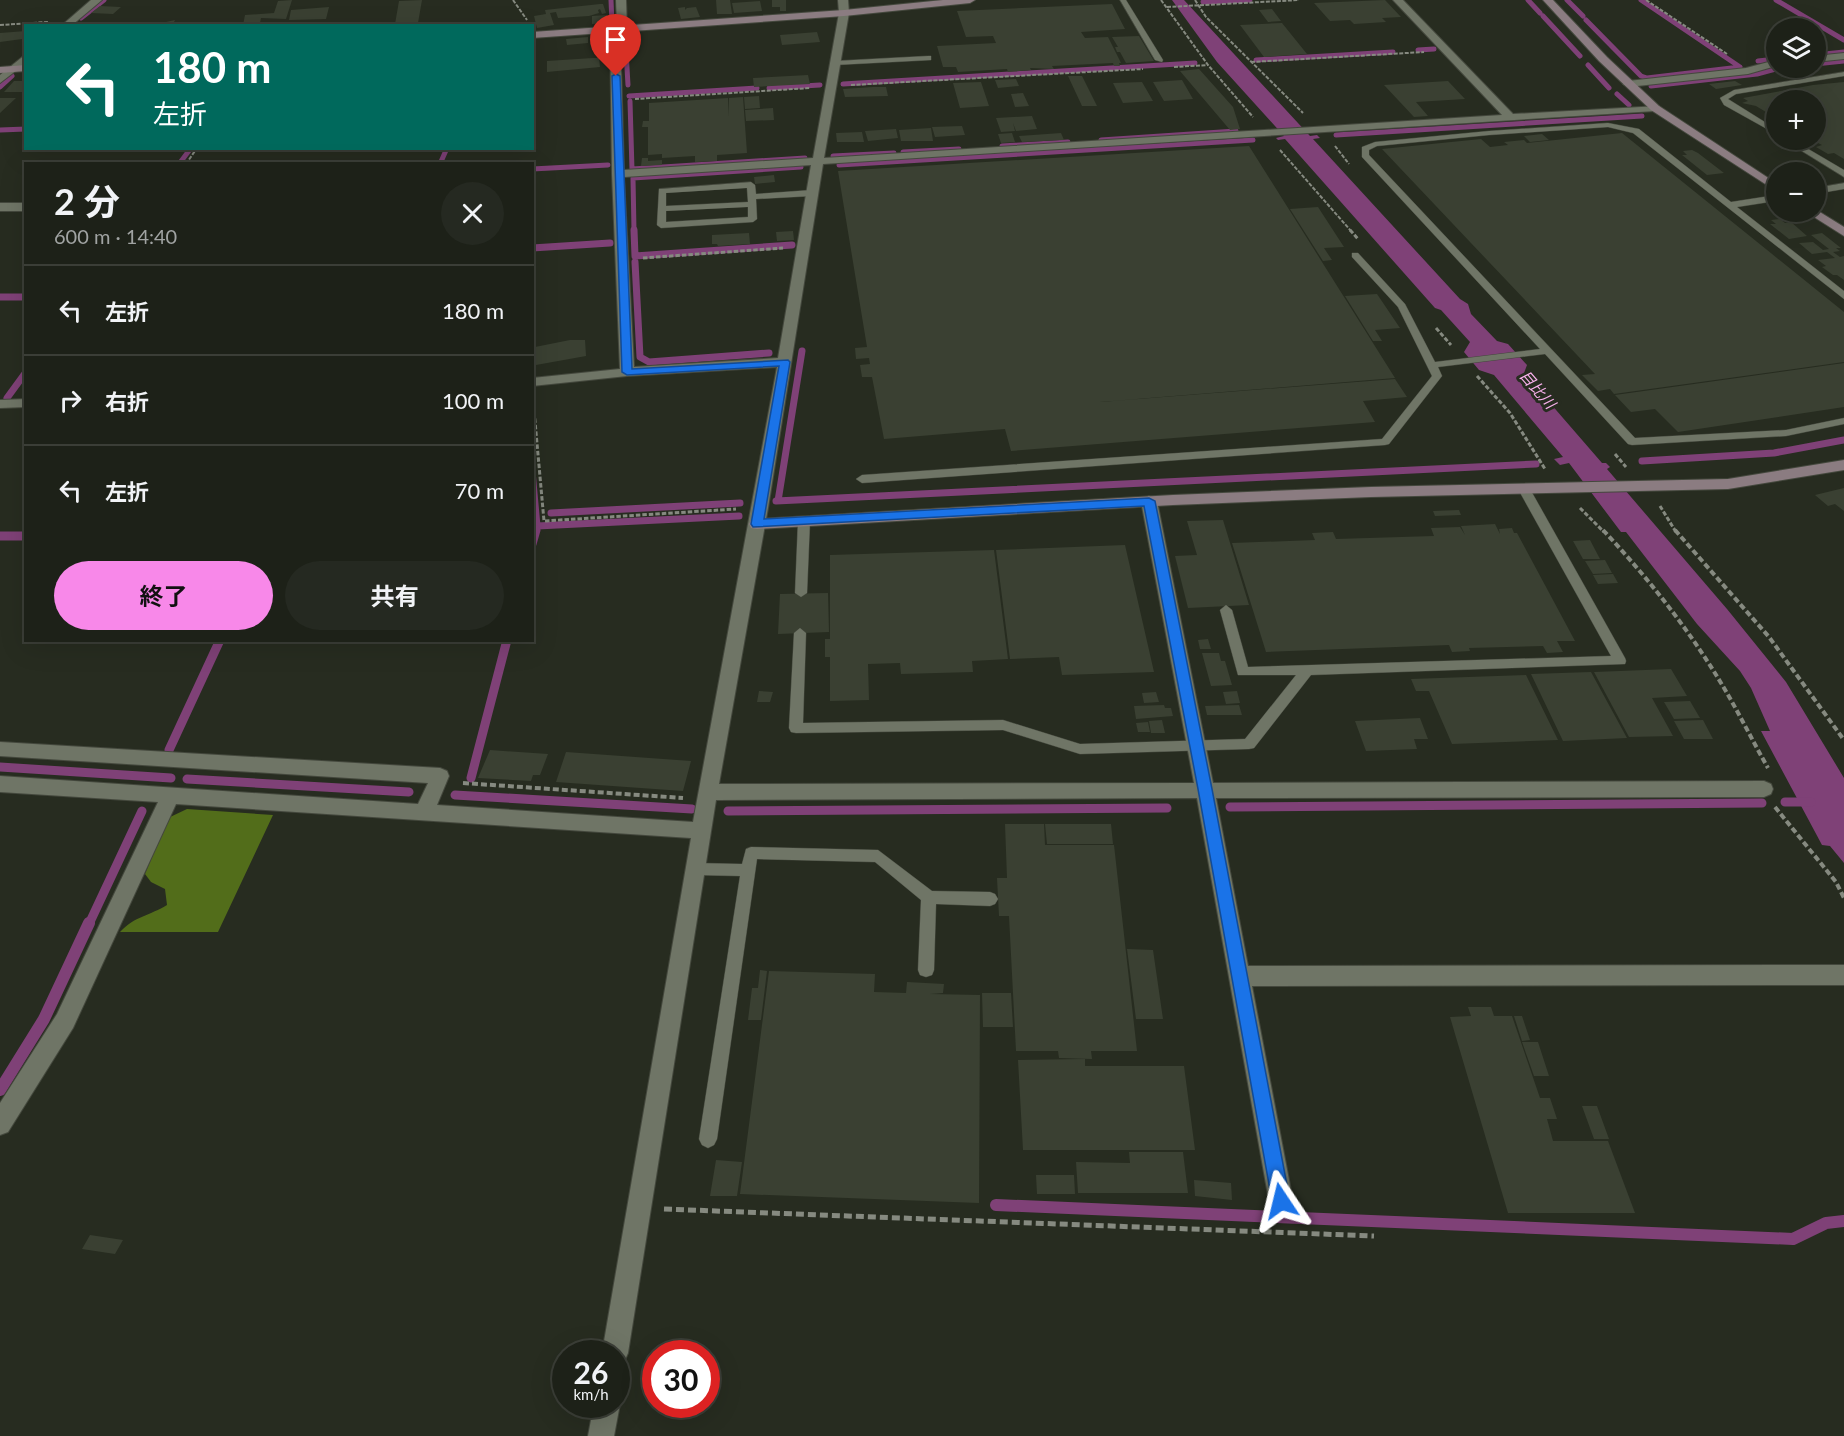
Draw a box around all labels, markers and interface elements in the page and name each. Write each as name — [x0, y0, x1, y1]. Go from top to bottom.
pin — [590, 14, 641, 76]
map controls — [1766, 18, 1826, 222]
button: layers — [1766, 18, 1826, 78]
icon: arrive — [599, 23, 632, 56]
text: 180 m — [153, 42, 271, 92]
icon: left — [54, 48, 132, 126]
button: + — [1766, 90, 1826, 150]
text: 左折 — [153, 97, 207, 130]
button: − — [1766, 162, 1826, 222]
text: 2 分 — [54, 179, 120, 223]
button: close — [441, 182, 504, 245]
text: 600 m · 14:40 — [54, 224, 177, 248]
icon: left — [54, 294, 87, 327]
text: 180 m — [442, 297, 504, 324]
text: 左折 — [105, 298, 149, 325]
water label: 目比川 — [1516, 366, 1561, 413]
icon: right — [54, 384, 87, 417]
text: 100 m — [442, 387, 504, 414]
text: 右折 — [105, 388, 149, 415]
icon: left — [54, 474, 87, 507]
text: 70 m — [455, 477, 504, 504]
text: 左折 — [105, 478, 149, 505]
button: 終了 — [54, 561, 273, 630]
button: 共有 — [285, 561, 504, 630]
position arrow — [1249, 1169, 1313, 1233]
speed limit sign: 30 — [642, 1340, 720, 1418]
text: 26 — [574, 1354, 608, 1390]
text: km/h — [573, 1385, 609, 1403]

